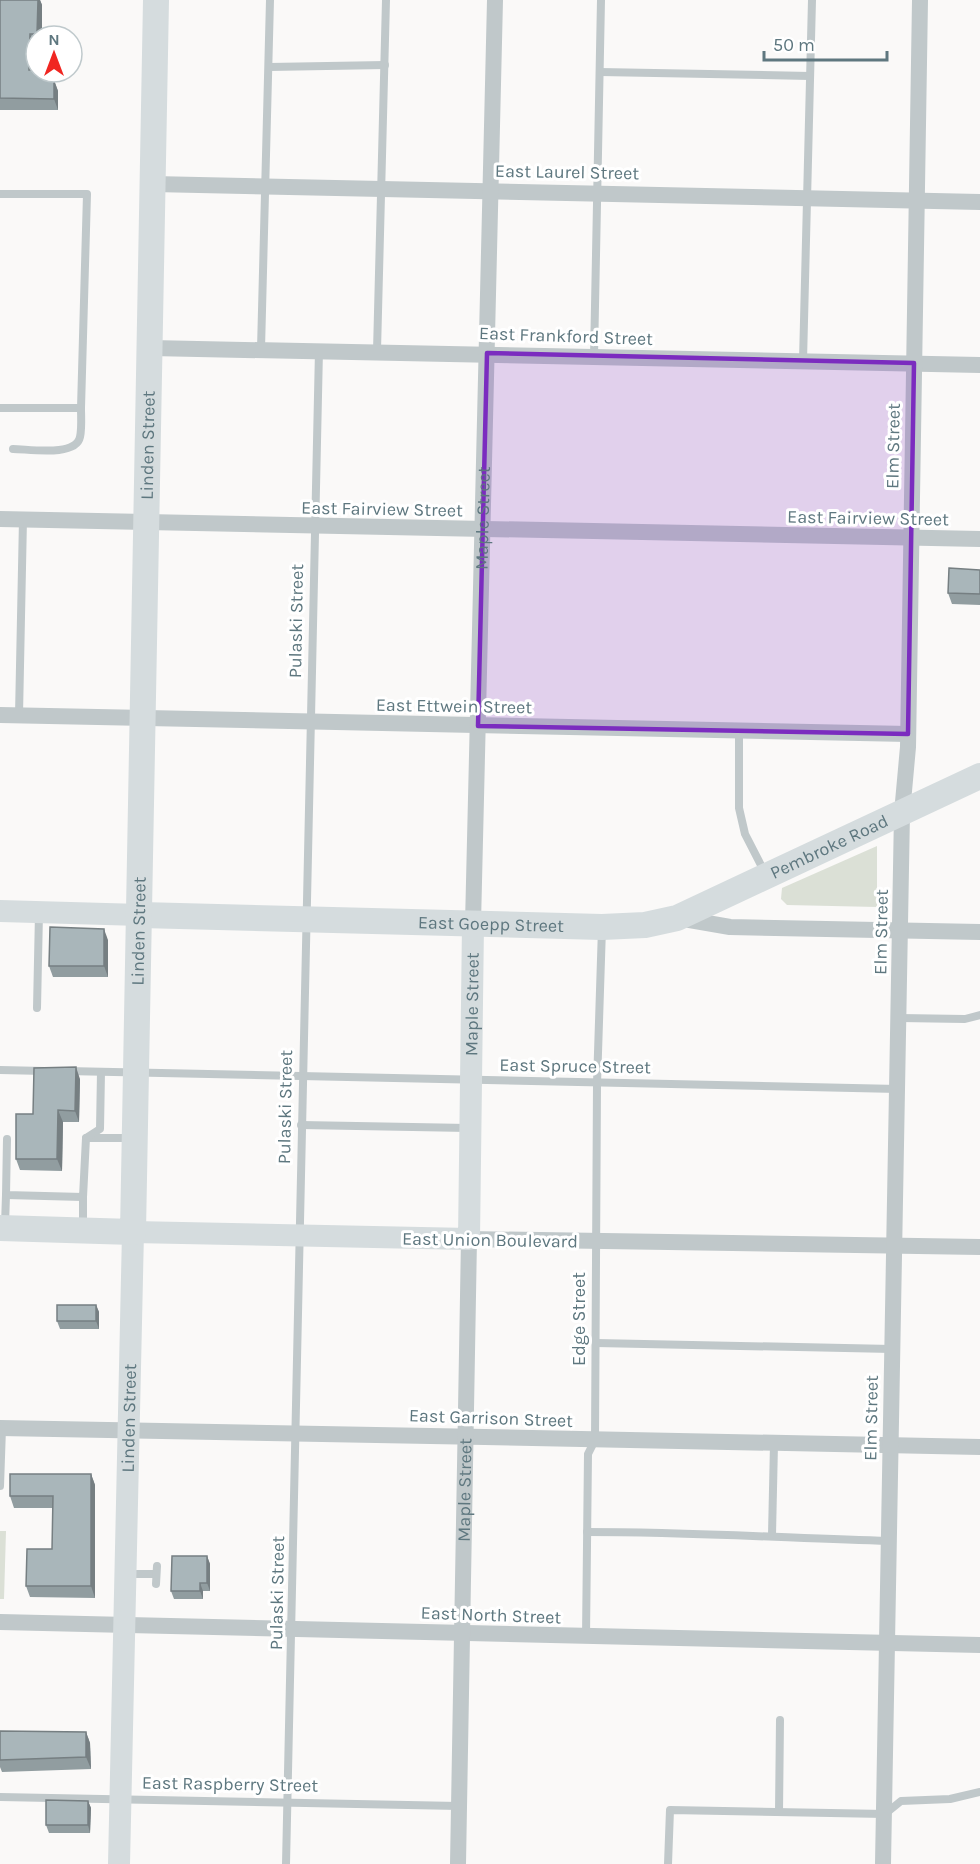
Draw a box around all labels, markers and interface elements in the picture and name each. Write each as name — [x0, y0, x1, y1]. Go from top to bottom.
north arrow — [24, 24, 84, 84]
scale bar — [764, 24, 887, 62]
text: N — [48, 30, 60, 49]
text: 50 m — [773, 34, 815, 56]
street label: East Laurel Street — [495, 160, 640, 184]
street label: East Frankford Street — [479, 322, 654, 350]
street label: Linden Street — [136, 390, 160, 500]
street label: Elm Street — [881, 403, 905, 489]
street label: Maple Street — [470, 466, 495, 570]
street label: East Fairview Street — [301, 497, 463, 521]
street label: East Fairview Street — [787, 506, 949, 530]
street label: Pulaski Street — [284, 563, 308, 678]
street label: East Ettwein Street — [376, 694, 533, 718]
street label: Pembroke Road — [766, 810, 892, 884]
street label: Linden Street — [127, 876, 151, 986]
street label: Elm Street — [869, 889, 893, 975]
street label: East Goepp Street — [418, 911, 564, 937]
street label: Maple Street — [460, 952, 484, 1056]
street label: Pulaski Street — [273, 1049, 297, 1164]
street label: East Spruce Street — [499, 1054, 651, 1078]
street label: East Union Boulevard — [402, 1227, 578, 1253]
street label: Edge Street — [568, 1272, 590, 1366]
street label: Linden Street — [117, 1363, 141, 1473]
street label: Elm Street — [859, 1375, 883, 1461]
street label: East Garrison Street — [409, 1404, 574, 1432]
street label: Maple Street — [453, 1438, 476, 1542]
street label: Pulaski Street — [265, 1535, 289, 1650]
street label: East North Street — [420, 1602, 562, 1628]
street label: East Raspberry Street — [142, 1771, 319, 1797]

